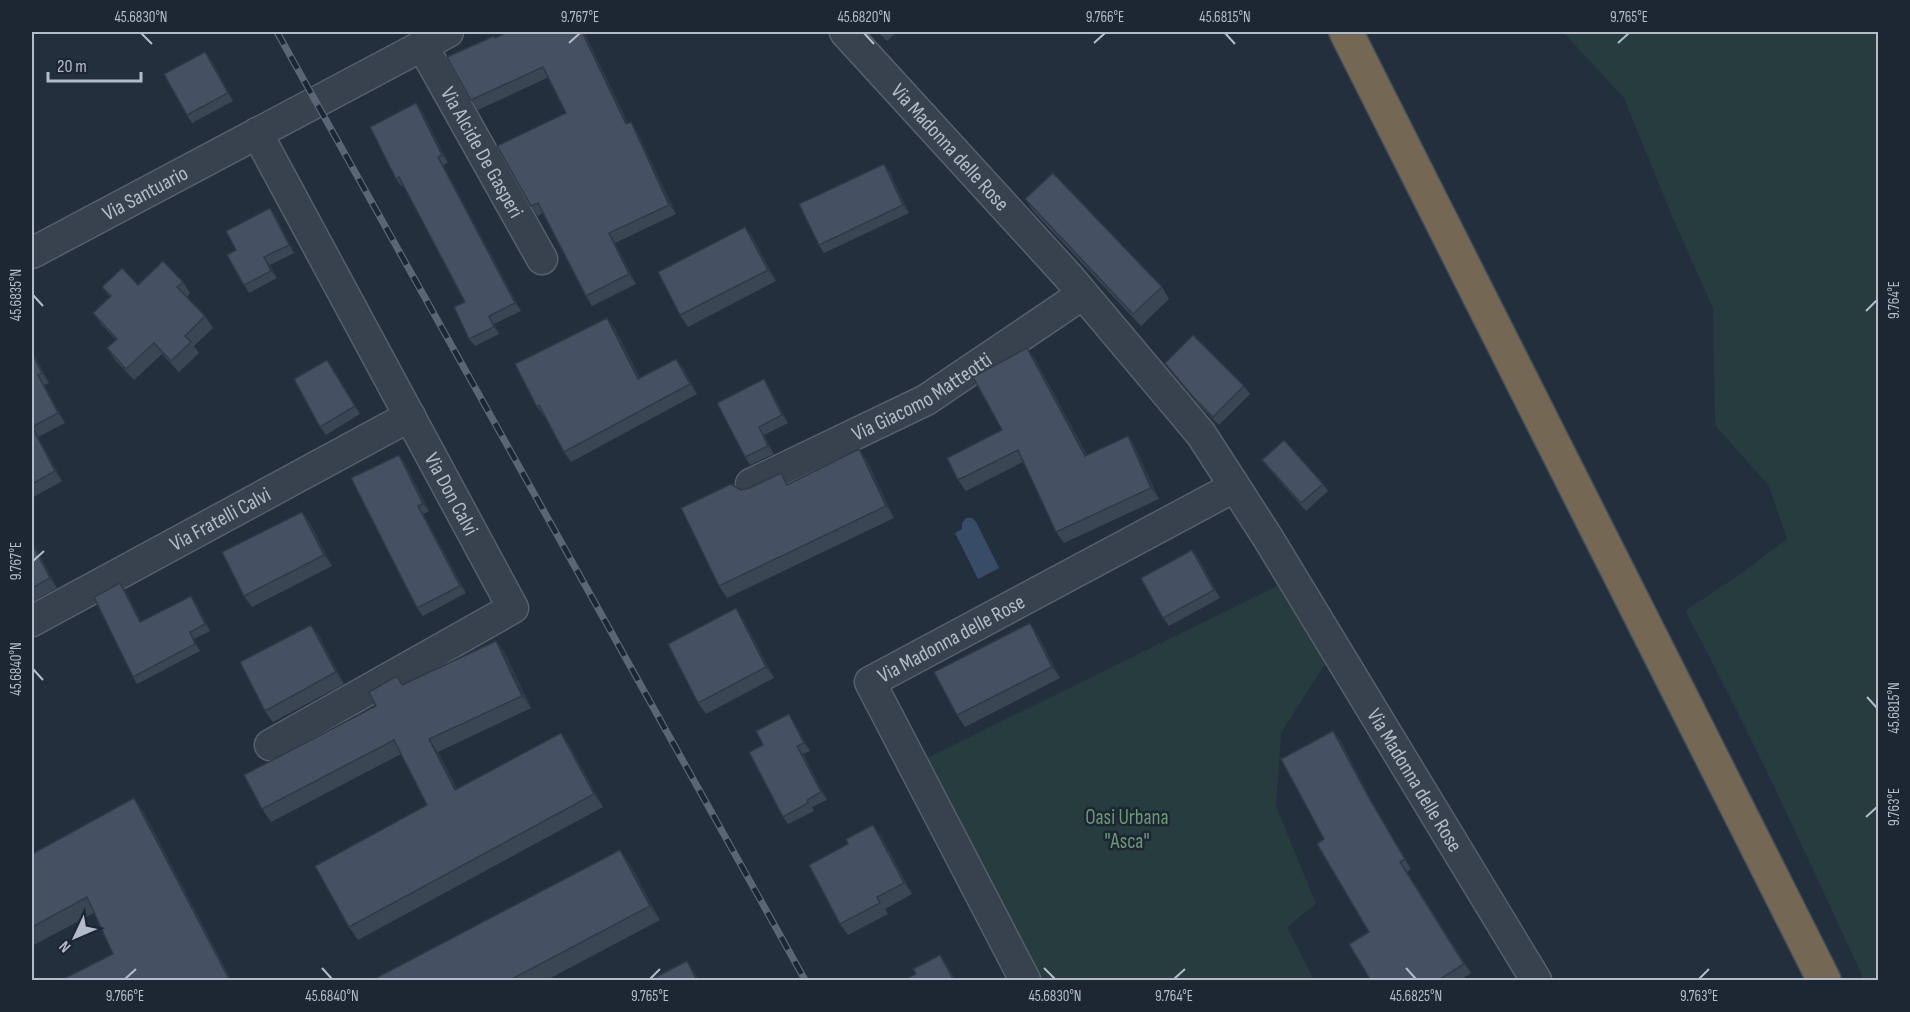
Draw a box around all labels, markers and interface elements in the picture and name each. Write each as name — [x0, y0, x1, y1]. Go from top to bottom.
text: 45.6830°N — [114, 8, 168, 27]
text: 9.767°E — [561, 8, 599, 27]
text: 45.6820°N — [837, 8, 891, 27]
text: 9.766°E — [1086, 8, 1124, 27]
text: 45.6815°N — [1199, 8, 1251, 27]
text: 9.765°E — [1610, 8, 1648, 27]
scale bar — [48, 45, 141, 83]
text: 20 m — [57, 56, 87, 77]
street label: Via Madonna delle Rose — [886, 78, 1015, 216]
street label: Via Alcide De Gasperi — [436, 82, 529, 222]
street label: Via Santuario — [98, 160, 192, 226]
text: 45.6835°N — [7, 269, 26, 321]
text: 9.764°E — [1885, 281, 1904, 319]
street label: Via Giacomo Matteotti — [848, 347, 996, 446]
street label: Via Don Calvi — [419, 448, 484, 539]
street label: Via Fratelli Calvi — [166, 482, 275, 556]
text: 9.767°E — [7, 542, 26, 580]
street label: Via Madonna delle Rose — [873, 589, 1029, 688]
text: 45.6840°N — [7, 642, 26, 696]
text: 45.6815°N — [1885, 682, 1904, 734]
street label: Via Madonna delle Rose — [1362, 704, 1468, 856]
text: 9.763°E — [1885, 788, 1904, 826]
park label: Oasi Urbana "Asca" — [1085, 805, 1169, 854]
north arrow — [45, 907, 105, 967]
text: N — [55, 937, 75, 956]
text: 9.766°E — [106, 987, 144, 1006]
text: 45.6840°N — [305, 987, 359, 1006]
text: 9.765°E — [631, 987, 669, 1006]
text: 45.6830°N — [1028, 987, 1082, 1006]
text: 9.764°E — [1155, 987, 1193, 1006]
text: 45.6825°N — [1390, 987, 1442, 1006]
text: 9.763°E — [1680, 987, 1718, 1006]

